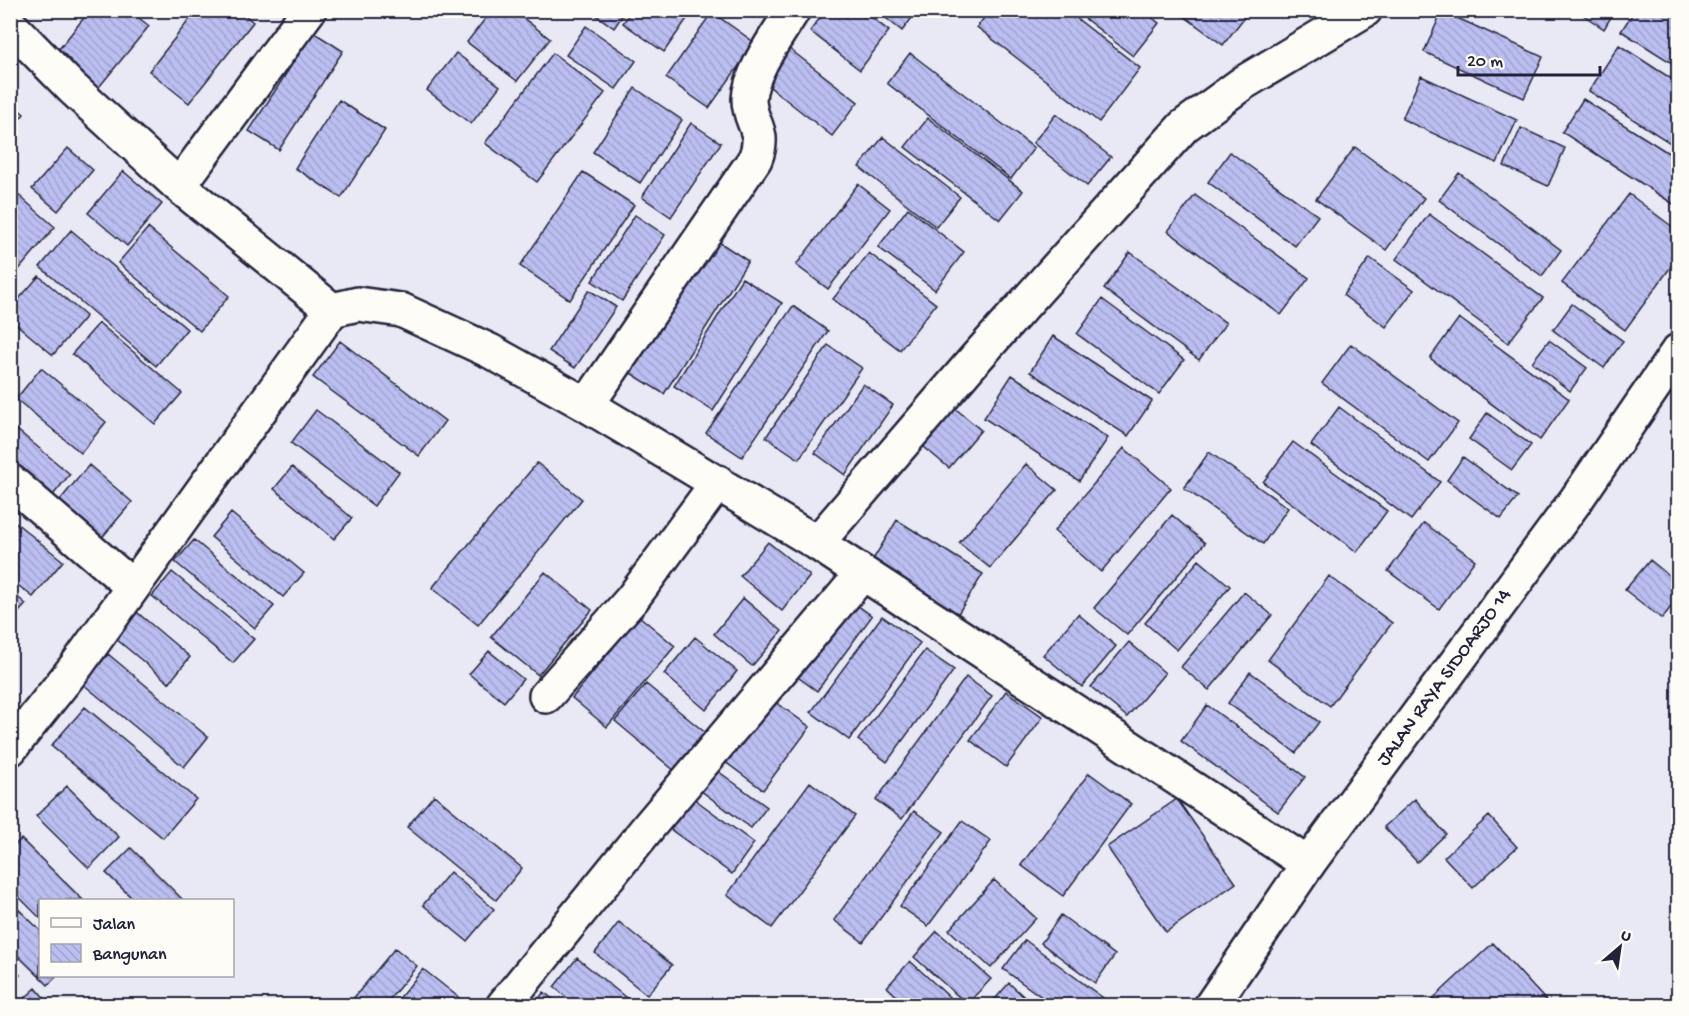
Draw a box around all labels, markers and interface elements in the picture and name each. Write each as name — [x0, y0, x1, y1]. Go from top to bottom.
scale bar — [1458, 39, 1600, 77]
text: 20 m — [1467, 52, 1503, 73]
street label: JALAN RAYA SIDOARJO 14 — [1373, 584, 1517, 771]
legend — [39, 899, 234, 977]
text: Jalan — [93, 915, 135, 936]
north arrow — [1590, 917, 1650, 977]
text: U — [1617, 926, 1635, 948]
text: Bangunan — [92, 945, 167, 966]

